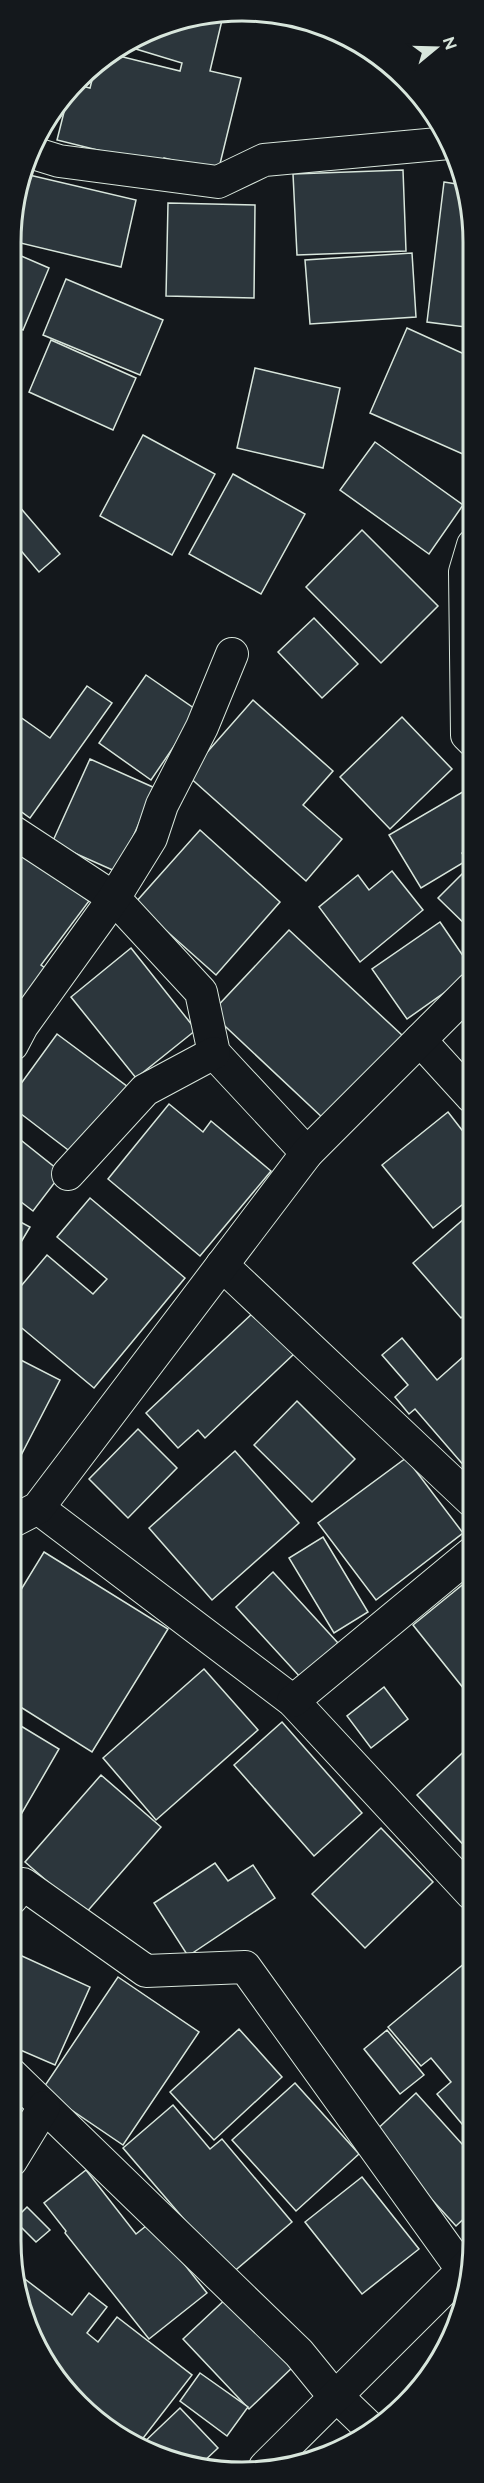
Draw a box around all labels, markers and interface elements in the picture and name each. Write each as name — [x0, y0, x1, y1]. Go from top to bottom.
north arrow — [406, 18, 466, 78]
text: N — [439, 34, 461, 52]

